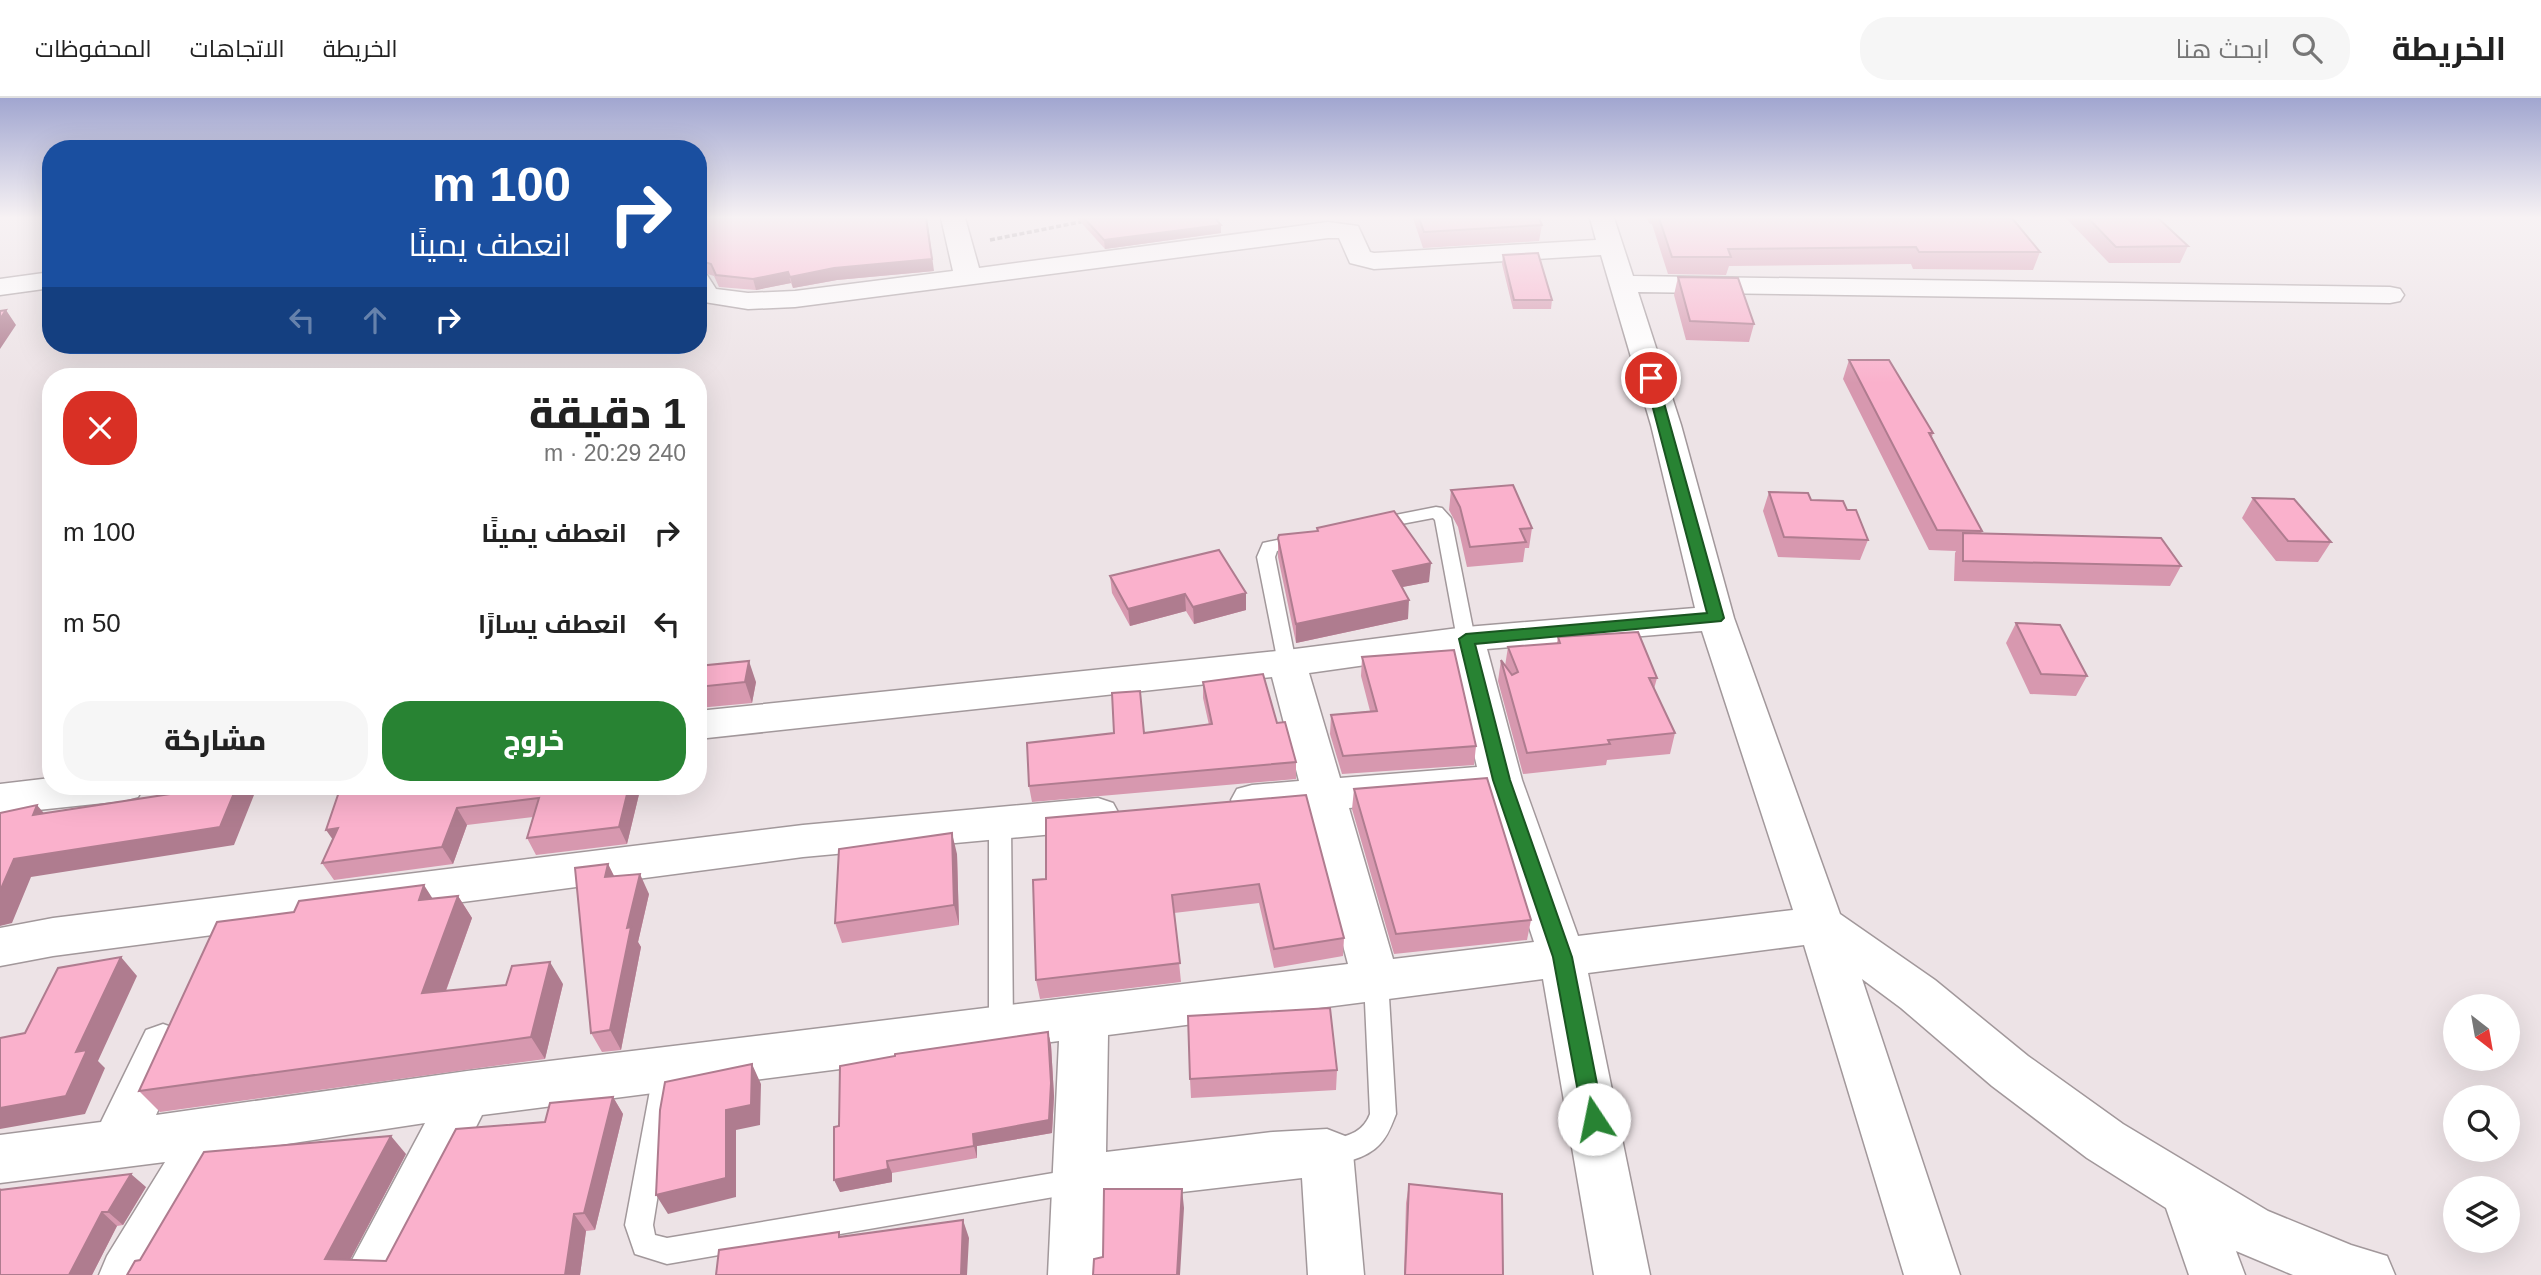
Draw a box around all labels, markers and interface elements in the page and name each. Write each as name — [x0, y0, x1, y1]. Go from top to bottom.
search box — [1860, 17, 2350, 80]
icon: search — [2288, 29, 2326, 67]
text: الخريطة — [2392, 30, 2506, 67]
text: ابحث هنا — [2176, 34, 2270, 64]
text: المحفوظات — [35, 35, 152, 62]
text: الاتجاهات — [190, 35, 285, 62]
text: الخريطة — [323, 35, 398, 62]
text: 100 m — [432, 157, 571, 211]
icon: right — [595, 168, 686, 259]
text: انعطف يمينًا — [408, 227, 571, 263]
icon: left — [283, 301, 321, 339]
icon: ahead — [356, 301, 394, 339]
icon: right — [429, 301, 467, 339]
pin — [1621, 348, 1681, 408]
icon: arrive — [1632, 359, 1670, 397]
text: 1 دقيقة — [529, 390, 686, 437]
button: close — [63, 391, 137, 465]
text: 240 m · 20:29 — [544, 440, 686, 466]
icon: right — [648, 514, 686, 552]
text: 100 m — [63, 517, 135, 547]
text: انعطف يمينًا — [481, 518, 627, 548]
icon: left — [648, 605, 686, 643]
text: 50 m — [63, 608, 121, 638]
text: انعطف يسارًا — [478, 609, 627, 639]
button: مشاركة — [63, 701, 368, 781]
button: خروج — [382, 701, 686, 781]
north arrow — [2443, 994, 2520, 1071]
map controls — [2443, 994, 2520, 1253]
position arrow — [1557, 1082, 1631, 1156]
button: search — [2443, 1085, 2520, 1162]
button: layers — [2443, 1176, 2520, 1253]

